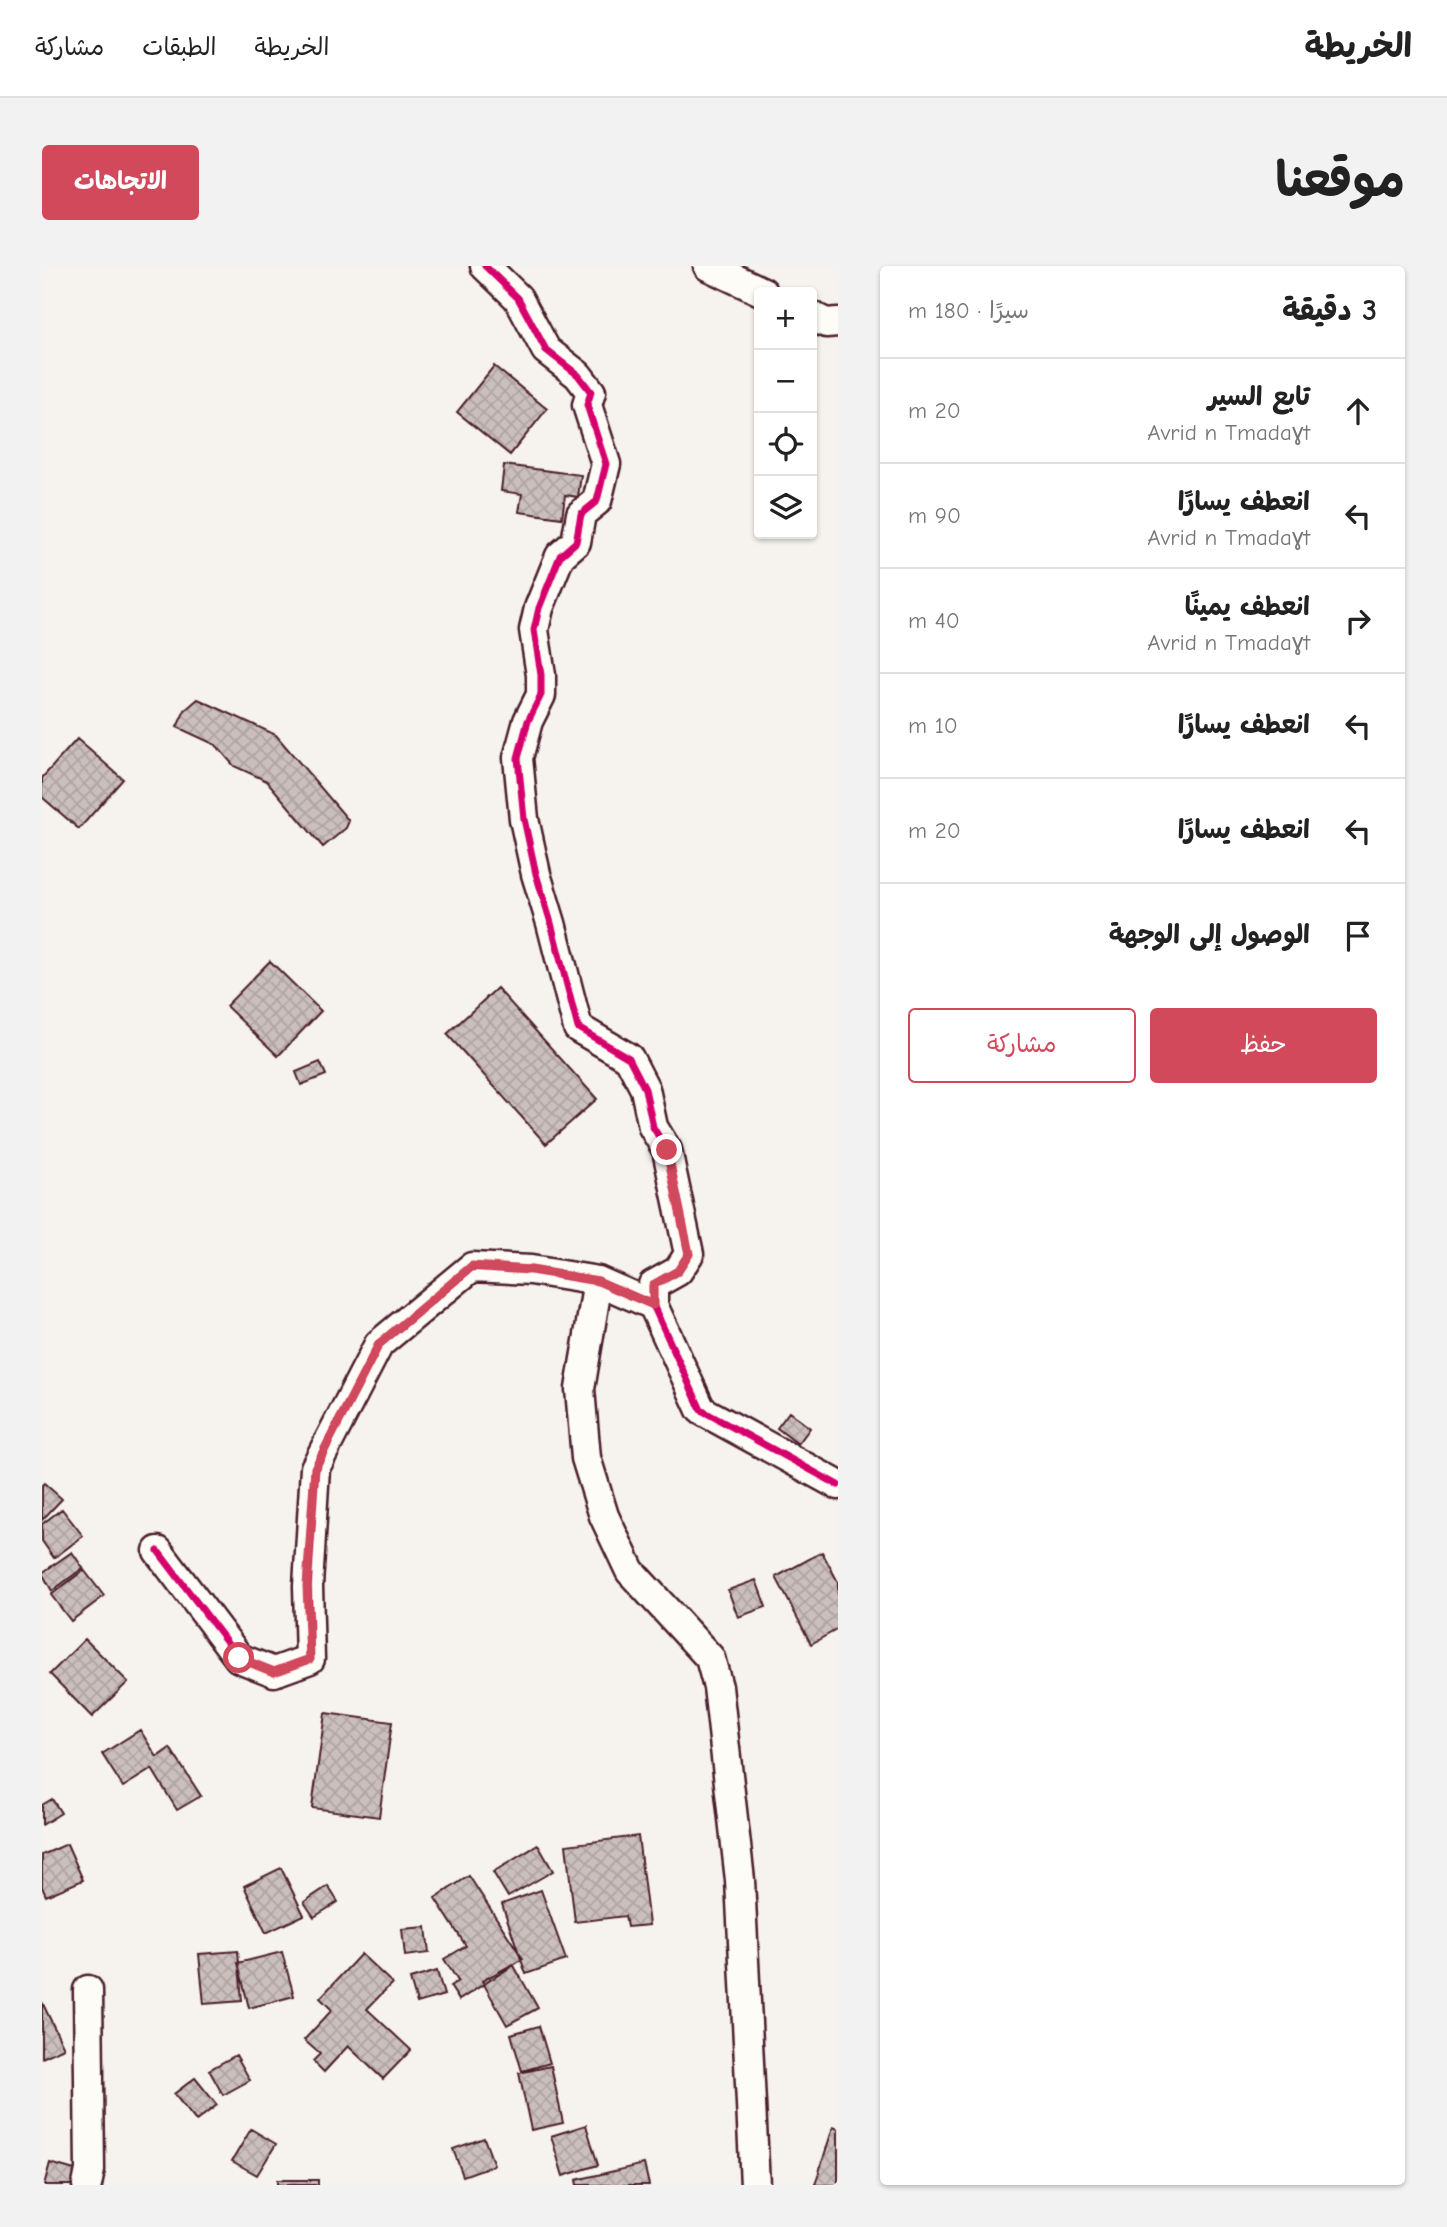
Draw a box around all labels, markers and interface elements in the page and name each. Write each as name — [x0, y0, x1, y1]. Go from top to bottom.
text: الخريطة — [1305, 27, 1412, 65]
text: مشاركة — [35, 33, 104, 61]
text: الطبقات — [142, 33, 217, 61]
text: الخريطة — [255, 33, 329, 61]
button: الاتجاهات — [42, 145, 199, 220]
text: موقعنا — [1275, 152, 1405, 208]
map controls — [754, 287, 817, 539]
button: + — [754, 287, 817, 350]
text: 3 دقيقة — [1282, 293, 1377, 328]
text: سيرًا · 180 m — [908, 297, 1029, 324]
button: − — [754, 350, 817, 413]
text: تابع السير — [1208, 382, 1310, 412]
icon: ahead — [1339, 392, 1377, 430]
text: 20 m — [908, 397, 961, 424]
button: locate — [754, 413, 817, 476]
text: Avrid n Tmadaɣt — [1147, 419, 1310, 446]
button: layers — [754, 476, 817, 539]
text: انعطف يسارًا — [1178, 487, 1310, 517]
icon: left — [1339, 497, 1377, 535]
text: 90 m — [908, 502, 961, 529]
text: Avrid n Tmadaɣt — [1147, 524, 1310, 551]
text: انعطف يمينًا — [1185, 592, 1310, 622]
icon: right — [1339, 602, 1377, 640]
text: 40 m — [908, 607, 960, 634]
text: Avrid n Tmadaɣt — [1147, 629, 1310, 656]
icon: left — [1339, 707, 1377, 745]
text: انعطف يسارًا — [1178, 710, 1310, 740]
text: 10 m — [908, 712, 958, 739]
icon: left — [1339, 812, 1377, 850]
text: انعطف يسارًا — [1178, 815, 1310, 845]
text: 20 m — [908, 817, 961, 844]
icon: arrive — [1339, 917, 1377, 955]
text: الوصول إلى الوجهة — [1109, 920, 1310, 950]
button: مشاركة — [908, 1008, 1136, 1083]
button: حفظ — [1150, 1008, 1377, 1083]
route end — [651, 1134, 682, 1165]
route start — [223, 1642, 254, 1673]

